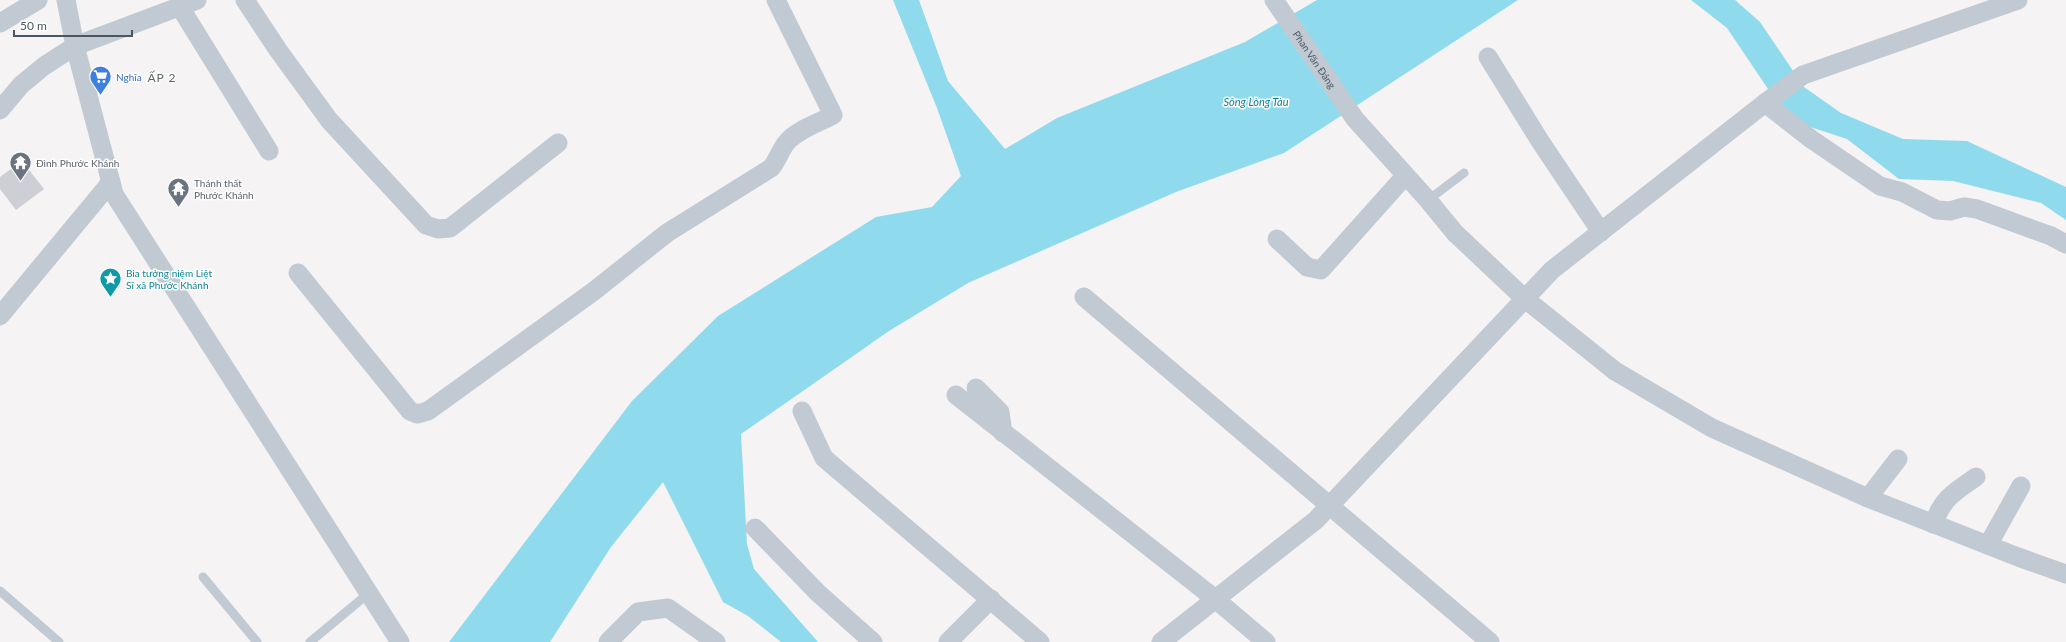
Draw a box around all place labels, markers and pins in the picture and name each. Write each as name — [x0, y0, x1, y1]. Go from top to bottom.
supermarket icon: Nghĩa — [87, 64, 113, 97]
place label: Nghĩa — [116, 71, 142, 83]
temple icon: Đình Phước Khánh — [7, 150, 33, 183]
place label: Đình Phước Khánh — [36, 157, 119, 169]
temple icon: Thánh thất Phước Khánh — [166, 176, 192, 209]
place label: Thánh thất Phước Khánh — [194, 177, 254, 201]
place icon: Bia tưởng niệm Liệt Sĩ xã Phước Khánh — [97, 266, 123, 299]
place label: Bia tưởng niệm Liệt Sĩ xã Phước Khánh — [126, 267, 212, 291]

